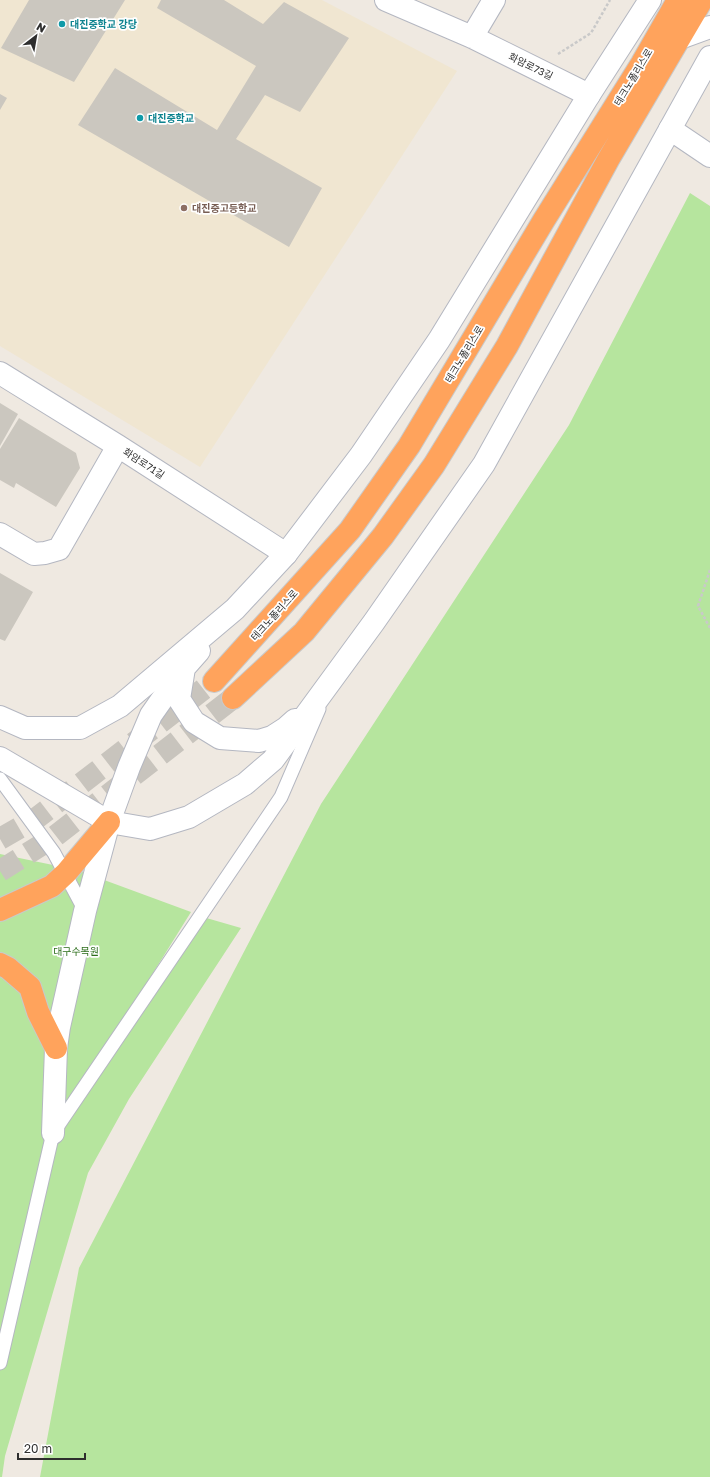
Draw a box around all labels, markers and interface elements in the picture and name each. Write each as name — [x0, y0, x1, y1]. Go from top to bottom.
north arrow — [16, 16, 56, 56]
place label: 대진중학교 강당 — [70, 18, 137, 30]
text: N — [34, 19, 48, 35]
marker: 대진중학교 강당 — [57, 19, 67, 29]
street label: 테크노폴리스로 — [611, 46, 655, 108]
street label: 화암로73길 — [507, 50, 555, 82]
place label: 대진중학교 — [148, 112, 194, 124]
marker: 대진중학교 — [135, 113, 145, 123]
place label: 대진중고등학교 — [192, 202, 256, 214]
marker: 대진중고등학교 — [179, 203, 189, 213]
street label: 테크노폴리스로 — [442, 323, 486, 385]
street label: 화암로71길 — [121, 445, 167, 481]
street label: 테크노폴리스로 — [248, 587, 300, 643]
park label: 대구수목원 — [53, 945, 99, 957]
scale bar — [18, 1435, 85, 1461]
text: 20 m — [24, 1441, 52, 1456]

